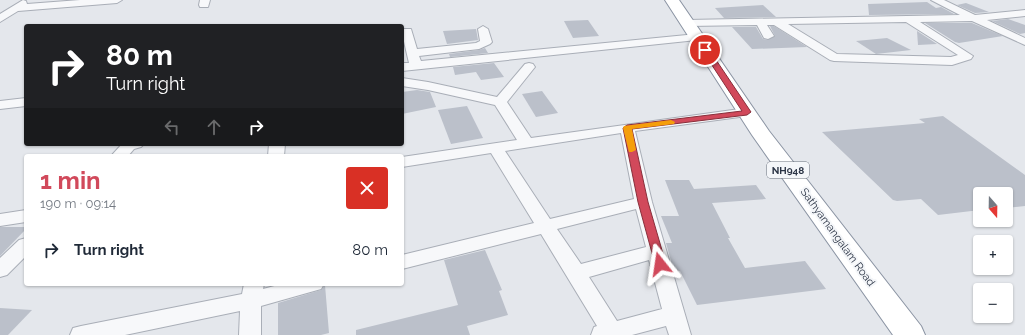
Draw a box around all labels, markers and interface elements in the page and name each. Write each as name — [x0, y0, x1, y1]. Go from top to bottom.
pin — [688, 33, 722, 67]
text: 80 m — [106, 39, 173, 72]
icon: arrive — [694, 39, 716, 61]
icon: right — [40, 40, 92, 92]
text: Turn right — [106, 73, 185, 94]
icon: left — [161, 116, 183, 138]
icon: ahead — [203, 116, 225, 138]
icon: right — [245, 116, 267, 138]
road number: NH948 — [767, 162, 809, 178]
text: 1 min — [40, 166, 101, 195]
button: close — [346, 167, 388, 209]
street label: Sathyamangalam Road — [798, 186, 878, 289]
north arrow — [973, 187, 1013, 227]
map controls — [973, 187, 1013, 323]
text: 190 m · 09:14 — [40, 196, 116, 211]
button: + — [973, 235, 1013, 275]
icon: right — [40, 239, 62, 261]
text: Turn right — [74, 241, 144, 259]
text: 80 m — [352, 241, 388, 259]
position arrow — [639, 243, 681, 285]
button: − — [973, 283, 1013, 323]

